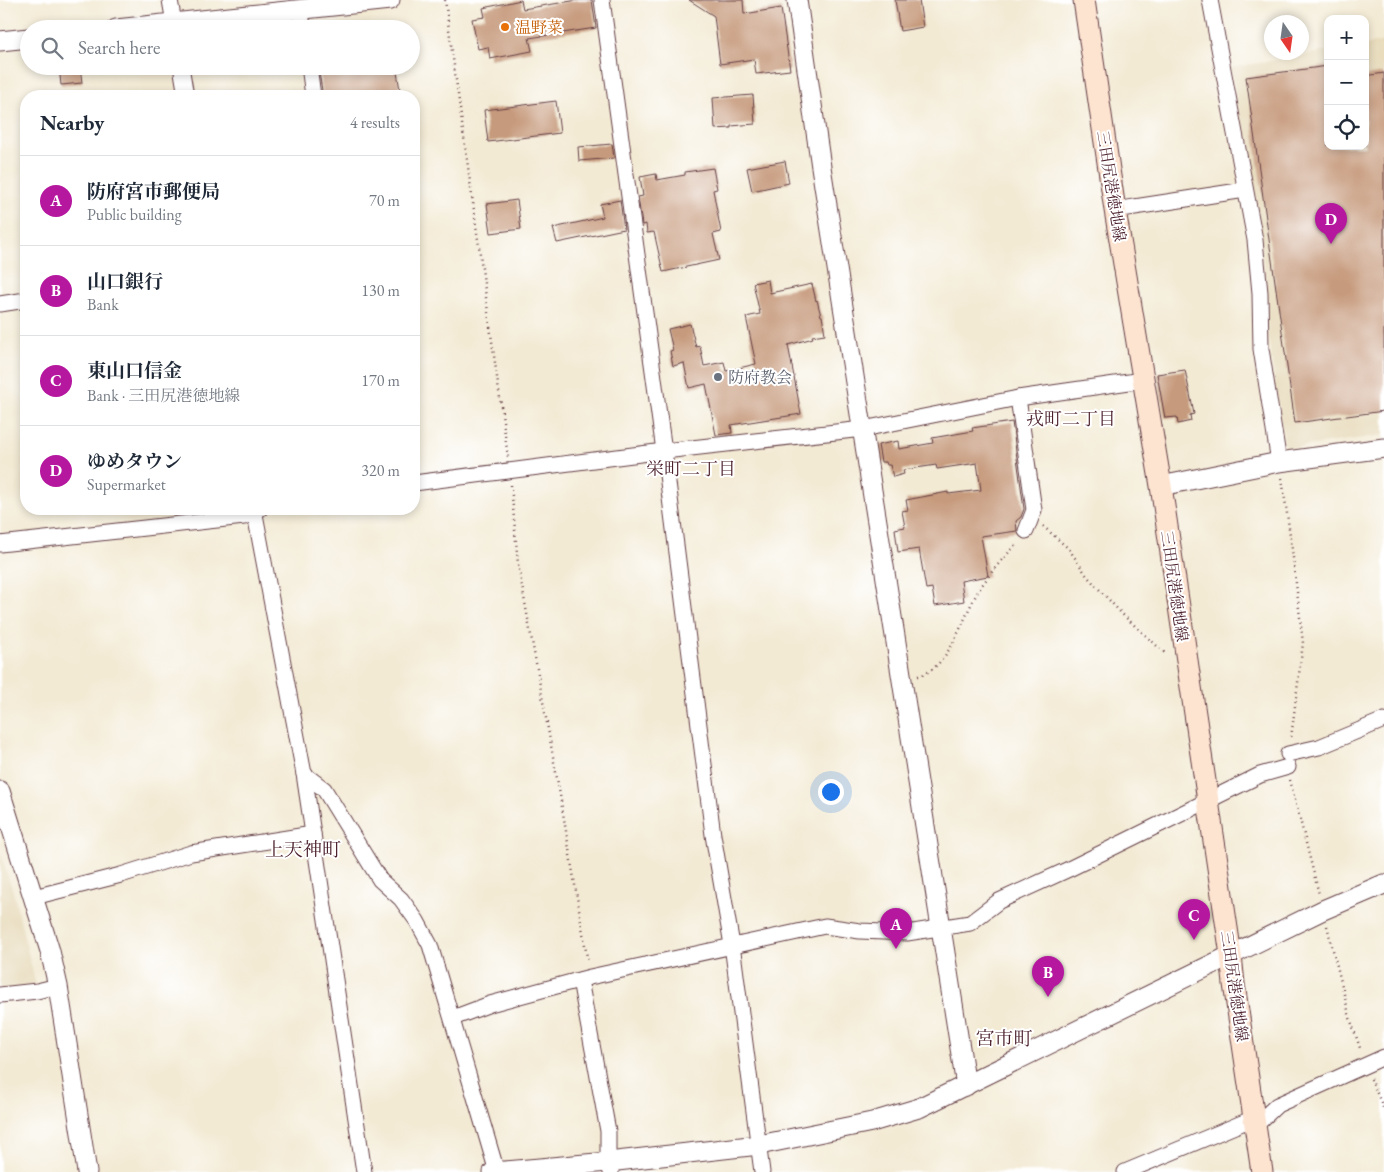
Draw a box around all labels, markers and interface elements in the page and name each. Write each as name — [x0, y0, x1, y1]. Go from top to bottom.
north arrow — [1264, 15, 1309, 60]
map controls — [1324, 15, 1369, 150]
button: + — [1324, 15, 1369, 60]
place label: 温野菜 — [515, 17, 563, 38]
search box — [20, 20, 420, 75]
marker: 温野菜 — [499, 21, 511, 33]
icon: search — [38, 34, 66, 62]
text: Search here — [78, 35, 160, 60]
button: − — [1324, 60, 1369, 105]
button: locate — [1324, 105, 1369, 150]
text: Nearby — [40, 109, 104, 136]
text: 4 results — [350, 112, 400, 133]
street label: 三田尻港徳地線 — [1092, 129, 1131, 243]
text: 防府宮市郵便局 — [87, 179, 220, 204]
text: A — [50, 190, 62, 211]
text: 70 m — [369, 190, 400, 211]
pin: D — [1315, 203, 1347, 244]
text: Public building — [87, 204, 182, 225]
text: 山口銀行 — [87, 269, 163, 294]
text: B — [51, 280, 61, 301]
text: 130 m — [361, 280, 400, 301]
text: Bank — [87, 294, 119, 315]
text: 東山口信金 — [87, 358, 182, 383]
place label: 防府教会 — [728, 367, 792, 388]
text: C — [50, 370, 62, 391]
text: 170 m — [361, 370, 400, 391]
marker: 防府教会 — [712, 371, 724, 383]
text: Bank · 三田尻港徳地線 — [87, 385, 240, 406]
district label: 戎町二丁目 — [1026, 407, 1116, 430]
text: ゆめタウン — [87, 449, 182, 474]
district label: 栄町二丁目 — [646, 457, 736, 480]
text: D — [50, 460, 62, 481]
text: 320 m — [361, 460, 400, 481]
text: Supermarket — [87, 474, 166, 495]
street label: 三田尻港徳地線 — [1156, 529, 1193, 643]
your location — [818, 779, 844, 805]
district label: 上天神町 — [265, 837, 341, 862]
pin: C — [1178, 899, 1210, 940]
pin: A — [880, 908, 912, 949]
street label: 三田尻港徳地線 — [1216, 929, 1253, 1043]
pin: B — [1032, 956, 1064, 997]
district label: 宮市町 — [975, 1026, 1033, 1051]

